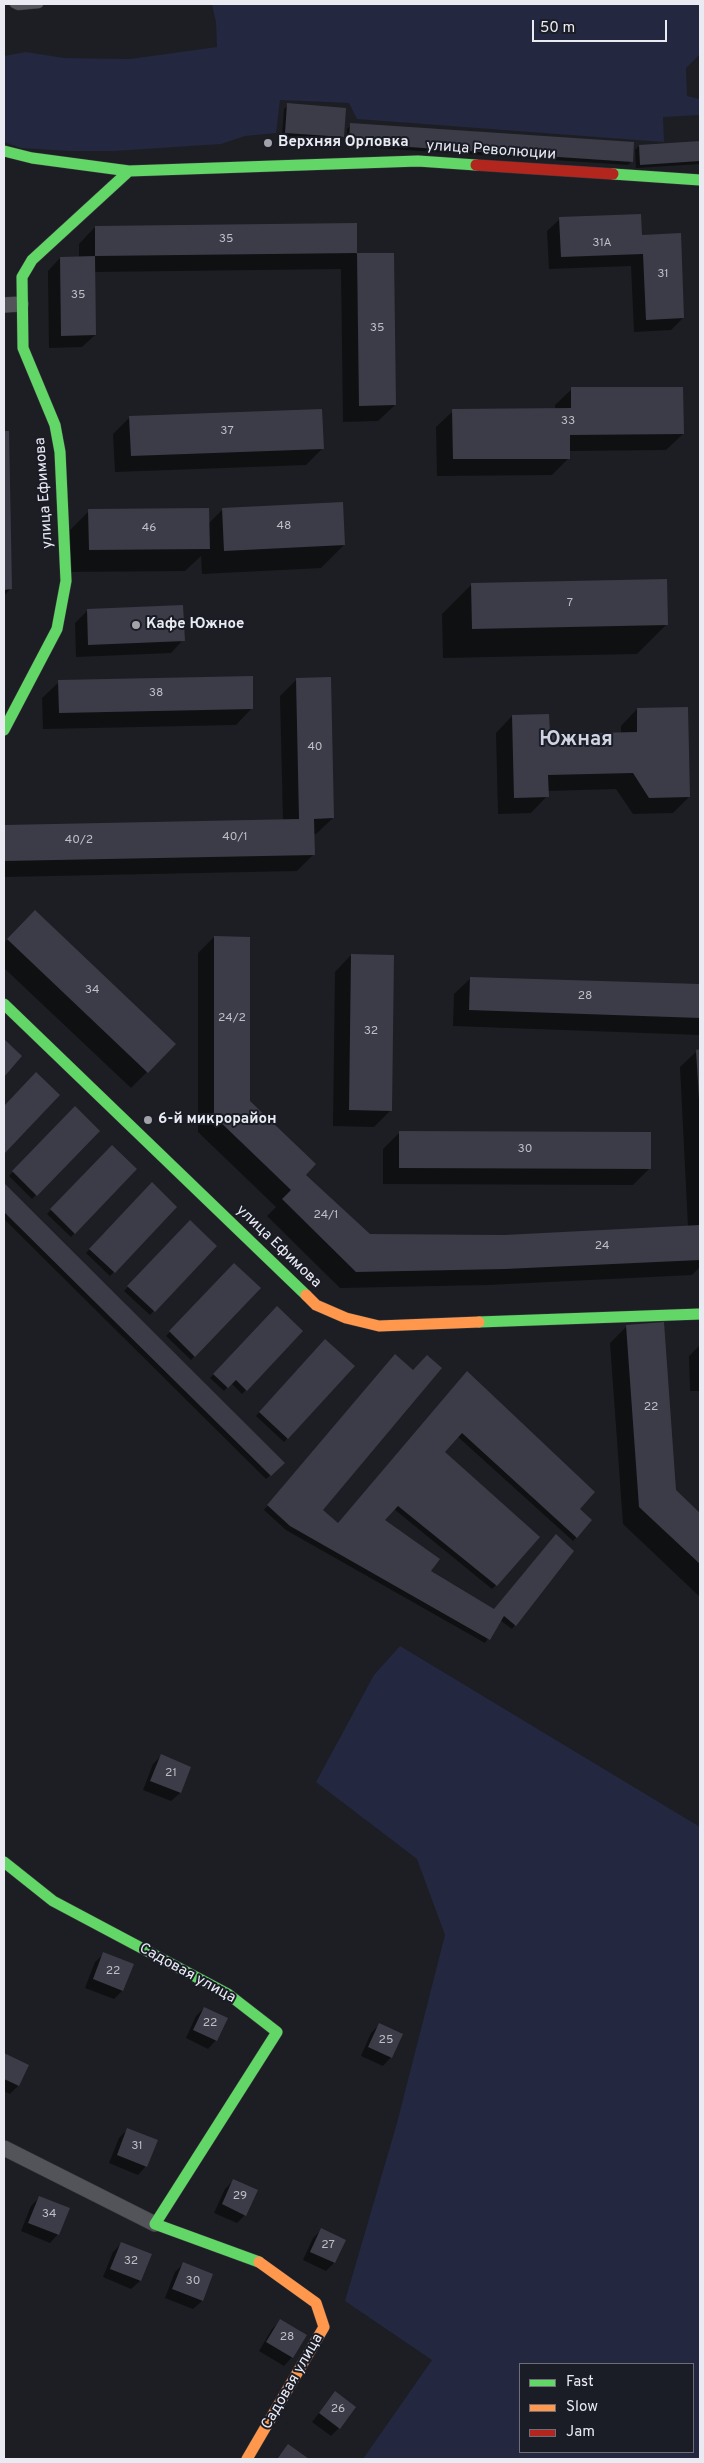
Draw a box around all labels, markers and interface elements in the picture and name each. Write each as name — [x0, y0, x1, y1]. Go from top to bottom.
scale bar — [534, 10, 669, 42]
text: 50 m — [540, 19, 575, 38]
place label: Верхняя Орловка — [278, 134, 409, 152]
marker: Верхняя Орловка — [262, 137, 274, 149]
street label: улица Революции — [425, 137, 557, 165]
house number: 35 — [219, 233, 233, 247]
house number: 31А — [592, 237, 612, 251]
house number: 31 — [657, 268, 669, 282]
house number: 35 — [71, 289, 85, 303]
house number: 35 — [370, 322, 384, 336]
house number: 33 — [561, 415, 575, 429]
house number: 37 — [220, 425, 234, 439]
street label: улица Ефимова — [32, 437, 58, 549]
house number: 48 — [277, 520, 291, 534]
house number: 46 — [142, 522, 156, 536]
house number: 7 — [567, 597, 573, 611]
place label: Кафе Южное — [146, 616, 244, 634]
marker: Кафе Южное — [130, 619, 142, 631]
house number: 38 — [149, 687, 163, 701]
district label: Южная — [539, 729, 613, 753]
house number: 40 — [307, 741, 323, 755]
house number: 40/1 — [222, 831, 248, 845]
house number: 40/2 — [65, 834, 93, 848]
house number: 34 — [85, 984, 99, 998]
house number: 28 — [578, 990, 592, 1004]
house number: 24/2 — [218, 1012, 246, 1026]
house number: 32 — [364, 1025, 378, 1039]
place label: 6-й микрорайон — [158, 1111, 277, 1129]
marker: 6-й микрорайон — [142, 1114, 154, 1126]
house number: 30 — [518, 1143, 532, 1157]
street label: улица Ефимова — [232, 1202, 324, 1292]
house number: 24/1 — [313, 1209, 339, 1223]
house number: 24 — [595, 1240, 609, 1254]
house number: 22 — [644, 1401, 658, 1415]
house number: 21 — [165, 1767, 177, 1781]
street label: Садовая улица — [136, 1940, 238, 2008]
house number: 22 — [106, 1965, 120, 1979]
house number: 22 — [203, 2017, 217, 2031]
house number: 25 — [379, 2034, 393, 2048]
house number: 31 — [131, 2140, 143, 2154]
house number: 29 — [233, 2190, 247, 2204]
house number: 34 — [42, 2208, 56, 2222]
house number: 27 — [321, 2239, 335, 2253]
house number: 32 — [124, 2255, 138, 2269]
house number: 30 — [186, 2275, 200, 2289]
street label: Садовая улица — [258, 2331, 328, 2433]
house number: 28 — [280, 2331, 294, 2345]
legend — [519, 2363, 694, 2453]
text: Fast — [566, 2373, 594, 2392]
text: Slow — [566, 2398, 598, 2417]
house number: 26 — [331, 2403, 345, 2417]
text: Jam — [566, 2423, 595, 2442]

